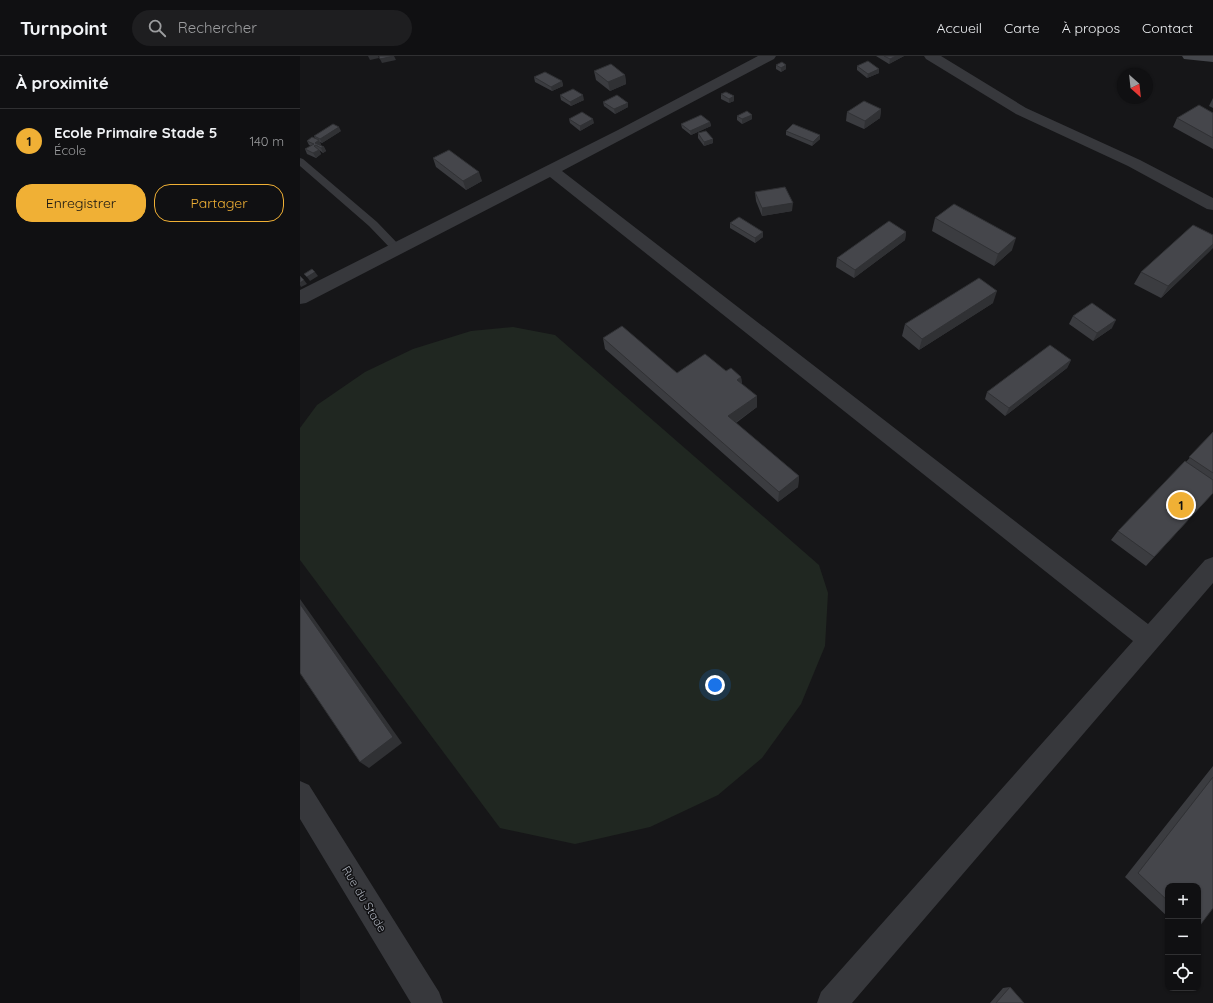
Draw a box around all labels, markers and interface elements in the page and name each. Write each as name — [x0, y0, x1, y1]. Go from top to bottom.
search box — [132, 10, 412, 46]
text: Turnpoint — [20, 16, 108, 40]
icon: search — [146, 17, 168, 39]
text: Rechercher — [178, 18, 257, 37]
text: Accueil — [936, 19, 982, 37]
text: Carte — [1004, 19, 1040, 37]
text: À propos — [1062, 19, 1120, 37]
text: Contact — [1142, 19, 1193, 37]
north arrow — [1117, 68, 1153, 104]
text: À proximité — [16, 72, 109, 93]
text: Ecole Primaire Stade 5 — [54, 123, 217, 142]
text: 1 — [26, 133, 32, 149]
text: 140 m — [249, 133, 284, 149]
text: École — [54, 142, 86, 158]
button: Enregistrer — [16, 184, 146, 222]
button: Partager — [154, 184, 284, 222]
pin: 1 — [1168, 490, 1194, 520]
your location — [705, 675, 725, 695]
street label: Rue du Stade — [339, 863, 390, 935]
map controls — [1165, 883, 1201, 991]
button: + — [1165, 883, 1201, 919]
button: − — [1165, 919, 1201, 955]
button: locate — [1165, 955, 1201, 991]

